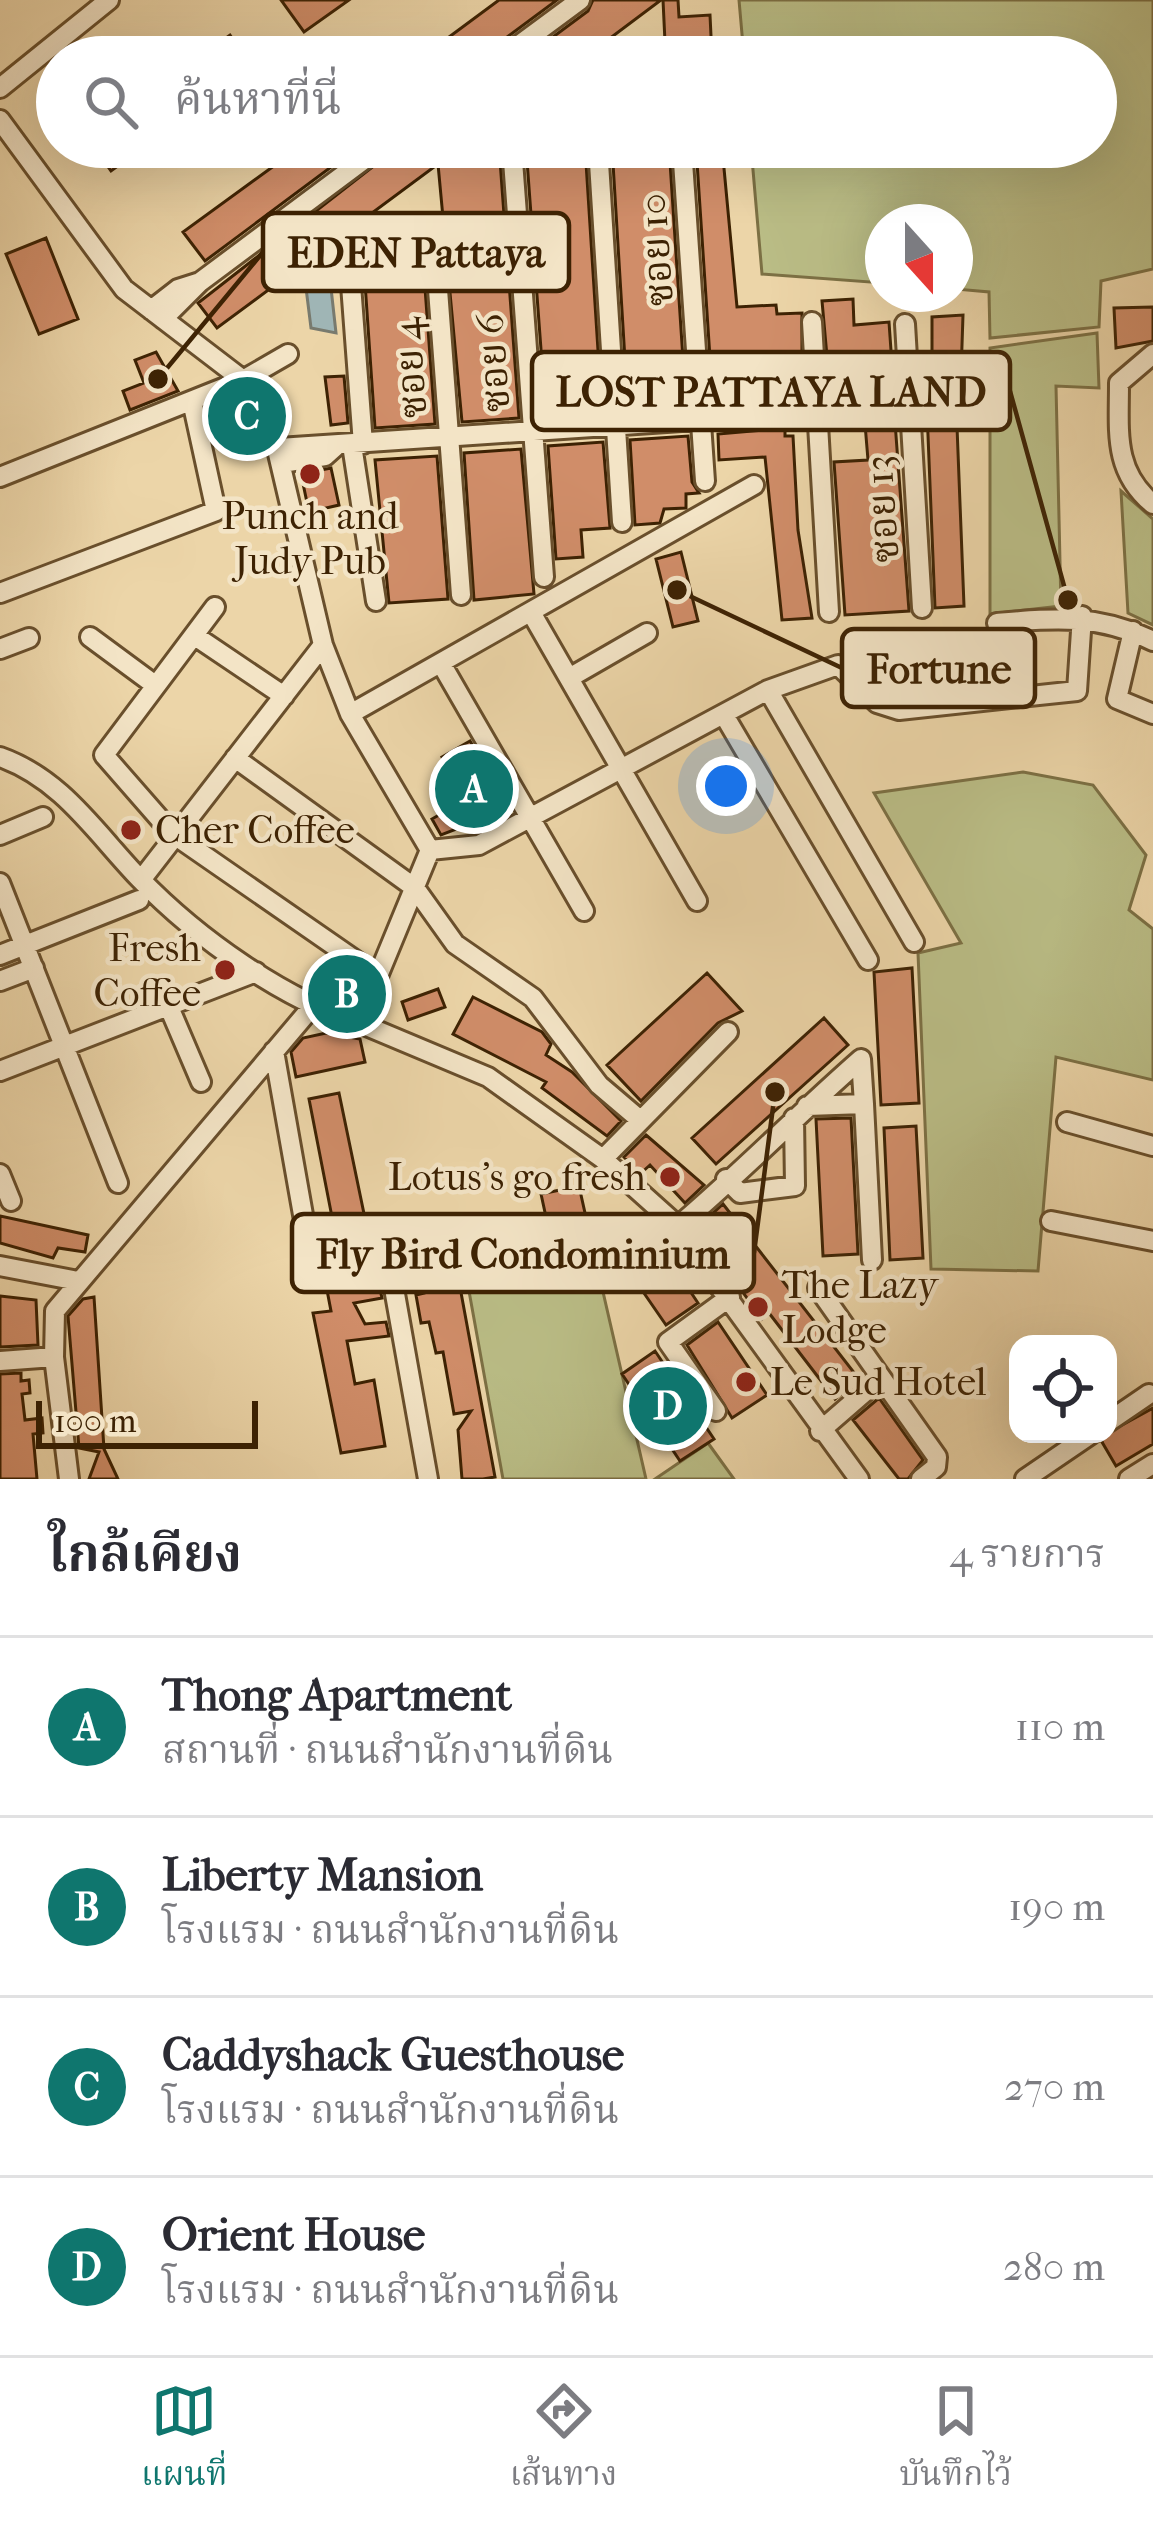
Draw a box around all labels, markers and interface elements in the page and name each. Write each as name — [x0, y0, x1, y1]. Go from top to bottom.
search box — [36, 36, 1117, 168]
icon: search — [78, 69, 144, 135]
text: ค้นหาที่นี่ — [174, 73, 342, 126]
street label: ซอย 10 — [629, 192, 683, 308]
north arrow — [865, 204, 973, 312]
callout: EDEN Pattaya — [263, 213, 569, 291]
text: EDEN Pattaya — [287, 229, 547, 278]
street label: ซอย 6 — [467, 311, 519, 414]
street label: ซอย 4 — [383, 315, 436, 420]
callout: LOST PATTAYA LAND — [532, 352, 1010, 430]
text: LOST PATTAYA LAND — [556, 368, 986, 417]
pin: C — [208, 371, 286, 461]
street label: ซอย 13 — [855, 454, 909, 564]
marker: Punch and Judy Pub — [297, 461, 323, 487]
place label: Punch and Judy Pub — [221, 493, 399, 584]
callout: Fortune — [842, 629, 1035, 707]
text: Fortune — [866, 645, 1012, 694]
pin: A — [435, 744, 513, 834]
your location — [696, 756, 756, 816]
place label: Cher Coffee — [155, 807, 355, 853]
marker: Cher Coffee — [118, 817, 144, 843]
place label: Fresh Coffee — [93, 925, 201, 1016]
pin: B — [308, 949, 386, 1039]
marker: Fresh Coffee — [212, 957, 238, 983]
place label: Lotus's go fresh — [388, 1154, 646, 1200]
marker: Lotus's go fresh — [657, 1164, 683, 1190]
callout: Fly Bird Condominium — [292, 1214, 754, 1292]
text: Fly Bird Condominium — [316, 1230, 731, 1279]
place label: The Lazy Lodge — [782, 1262, 939, 1353]
marker: The Lazy Lodge — [745, 1294, 771, 1320]
map controls — [1009, 1335, 1117, 1443]
button: locate — [1009, 1335, 1117, 1443]
place label: Le Sud Hotel — [770, 1359, 987, 1405]
pin: D — [629, 1361, 707, 1451]
marker: Le Sud Hotel — [733, 1369, 759, 1395]
scale bar — [36, 1395, 258, 1448]
text: 100 m — [54, 1402, 137, 1441]
text: ใกล้เคียง — [48, 1524, 242, 1584]
text: 4 รายการ — [949, 1531, 1105, 1577]
text: Thong Apartment — [162, 1669, 512, 1722]
text: A — [74, 1704, 100, 1750]
text: 110 m — [1015, 1704, 1105, 1750]
text: สถานที่ · ถนนสำนักงานที่ดิน — [162, 1727, 613, 1773]
text: Liberty Mansion — [162, 1849, 483, 1902]
text: B — [74, 1884, 100, 1930]
text: 190 m — [1008, 1884, 1105, 1930]
text: โรงแรม · ถนนสำนักงานที่ดิน — [162, 1907, 619, 1953]
text: Caddyshack Guesthouse — [162, 2029, 624, 2082]
text: C — [74, 2064, 100, 2110]
text: 270 m — [1004, 2064, 1105, 2110]
text: โรงแรม · ถนนสำนักงานที่ดิน — [162, 2087, 619, 2133]
text: Orient House — [162, 2209, 425, 2262]
text: D — [72, 2244, 102, 2290]
text: 280 m — [1003, 2244, 1105, 2290]
text: โรงแรม · ถนนสำนักงานที่ดิน — [162, 2267, 619, 2313]
tab: แผนที่ — [141, 2378, 228, 2503]
tab: เส้นทาง — [510, 2378, 617, 2503]
tab: บันทึกไว้ — [899, 2378, 1012, 2503]

